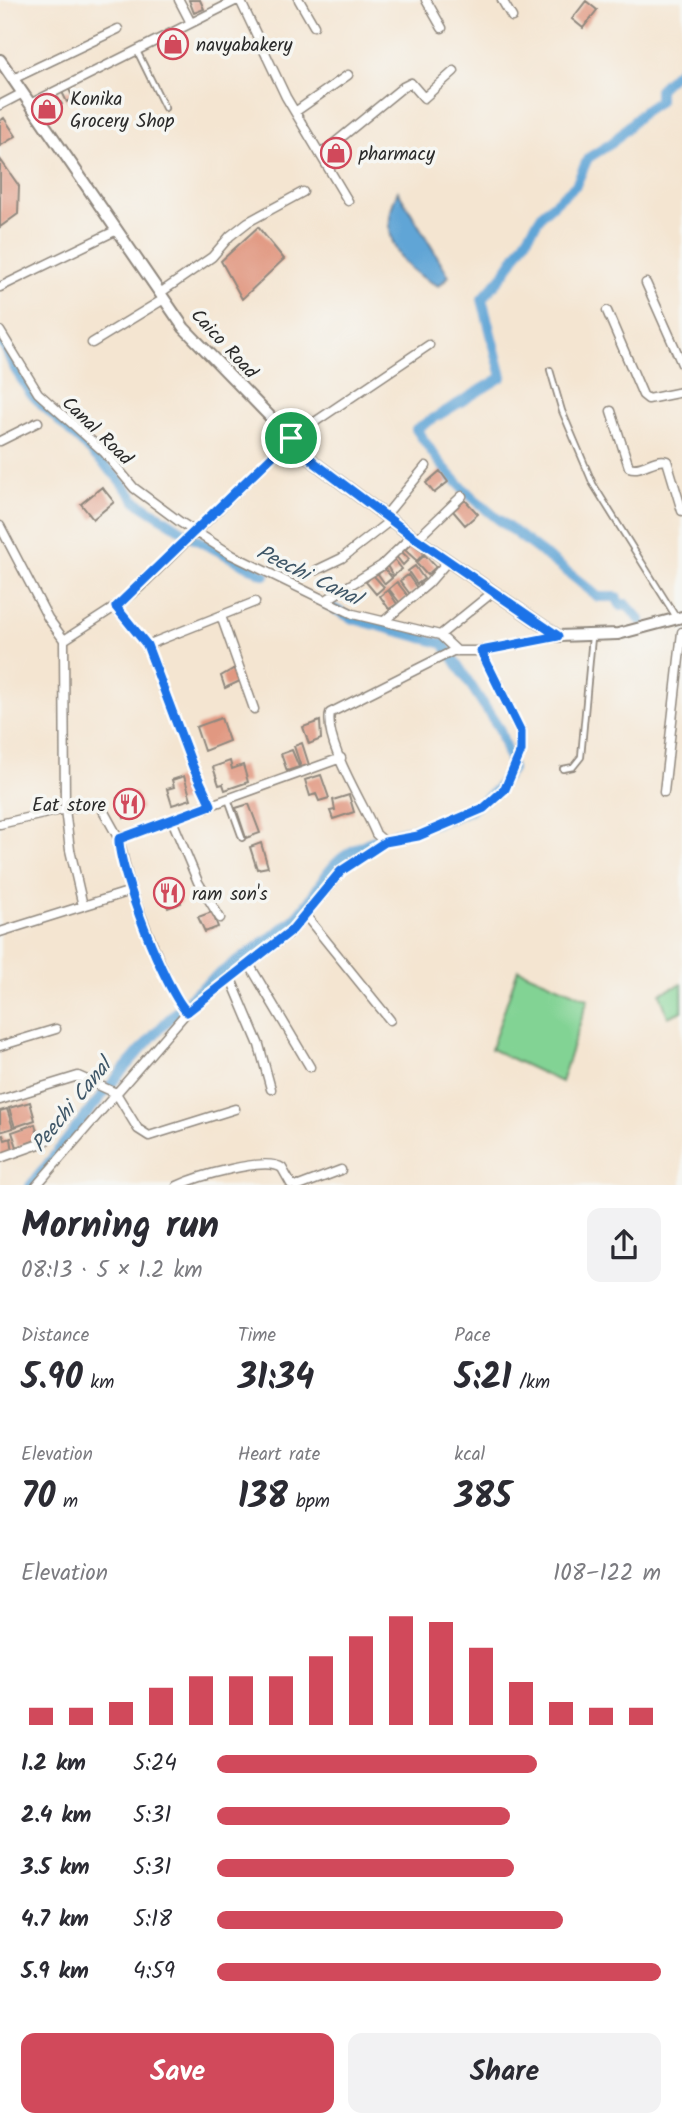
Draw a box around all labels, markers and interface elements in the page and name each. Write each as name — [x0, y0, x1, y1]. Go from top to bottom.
shop icon: navyabakery — [156, 27, 190, 61]
place label: navyabakery — [196, 31, 294, 61]
place label: Konika Grocery Shop — [70, 85, 174, 137]
shop icon: Konika Grocery Shop — [30, 92, 64, 126]
shop icon: pharmacy — [319, 136, 353, 170]
place label: pharmacy — [358, 140, 436, 170]
street label: Caico Road — [183, 302, 265, 387]
street label: Canal Road — [54, 389, 140, 474]
pin — [261, 408, 321, 468]
icon: arrive — [272, 419, 310, 457]
water label: Peechi Canal — [250, 537, 370, 618]
restaurant icon: Eat store — [112, 787, 146, 821]
place label: Eat store — [32, 791, 106, 821]
restaurant icon: ram son's — [152, 876, 186, 910]
place label: ram son's — [192, 880, 268, 910]
water label: Peechi Canal — [24, 1049, 123, 1160]
text: Morning run — [21, 1197, 219, 1257]
button: share — [587, 1208, 661, 1282]
text: 08:13 · 5 × 1.2 km — [21, 1253, 203, 1289]
text: Distance — [21, 1321, 89, 1351]
text: Time — [238, 1321, 276, 1351]
text: Pace — [454, 1321, 491, 1351]
text: 5.90 — [21, 1351, 83, 1407]
text: 31:34 — [238, 1351, 314, 1407]
text: 5:21 — [454, 1351, 512, 1407]
text: km — [83, 1368, 114, 1398]
text: /km — [512, 1368, 550, 1398]
text: Elevation — [21, 1440, 93, 1470]
text: Heart rate — [238, 1440, 320, 1470]
text: kcal — [454, 1440, 485, 1470]
text: 70 — [21, 1470, 55, 1526]
text: 138 — [238, 1470, 288, 1526]
text: 385 — [454, 1470, 512, 1526]
text: m — [55, 1487, 78, 1517]
text: bpm — [288, 1487, 330, 1517]
text: Elevation — [21, 1556, 108, 1592]
text: 108–122 m — [553, 1556, 661, 1592]
text: 1.2 km — [21, 1746, 86, 1782]
text: 5:24 — [133, 1746, 177, 1782]
text: 2.4 km — [21, 1798, 91, 1834]
text: 5:31 — [133, 1798, 171, 1834]
text: 3.5 km — [21, 1850, 90, 1886]
text: 5:31 — [133, 1850, 171, 1886]
text: 4.7 km — [21, 1902, 89, 1938]
text: 5:18 — [133, 1902, 172, 1938]
text: 5.9 km — [21, 1954, 89, 1990]
text: 4:59 — [133, 1954, 175, 1990]
button: Save — [21, 2033, 334, 2113]
button: Share — [348, 2033, 661, 2113]

